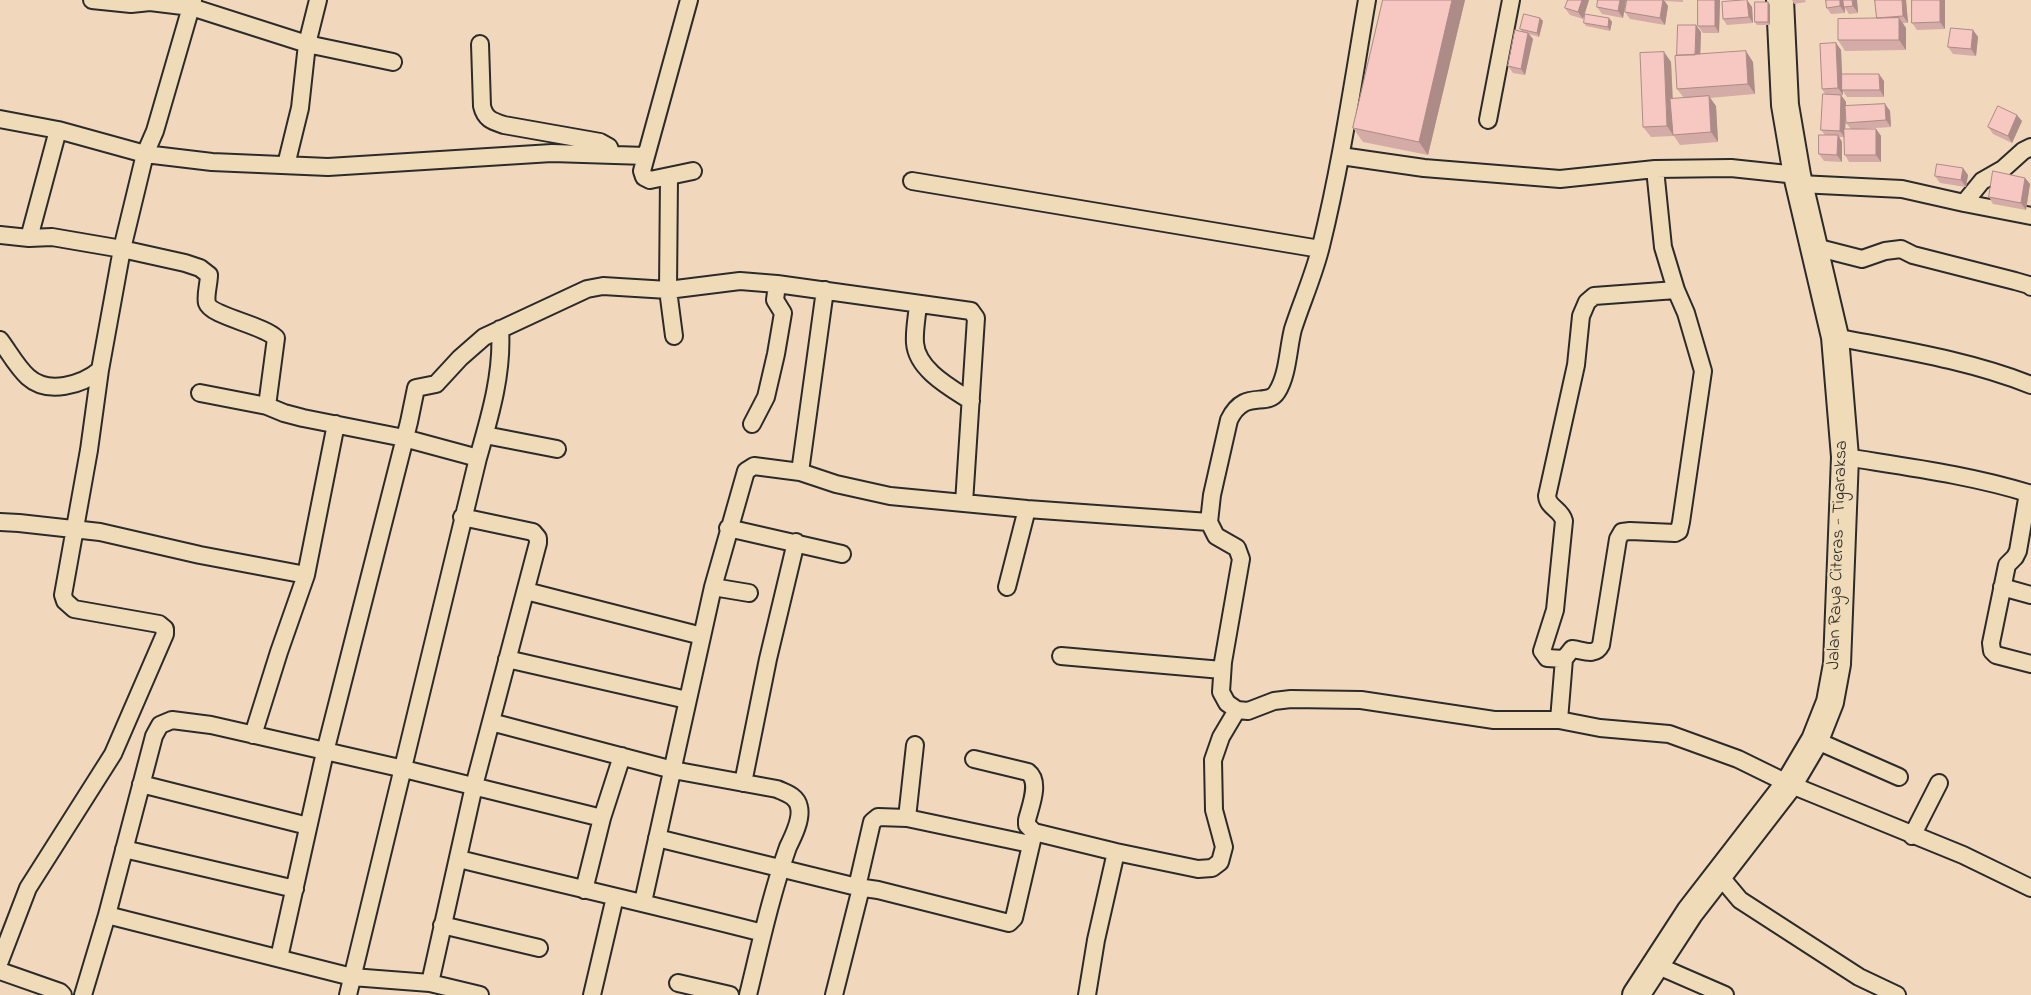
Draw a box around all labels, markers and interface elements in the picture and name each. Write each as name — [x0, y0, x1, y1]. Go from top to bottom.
street label: Jalan Raya Citeras - Tigaraksa — [1824, 440, 1854, 670]

